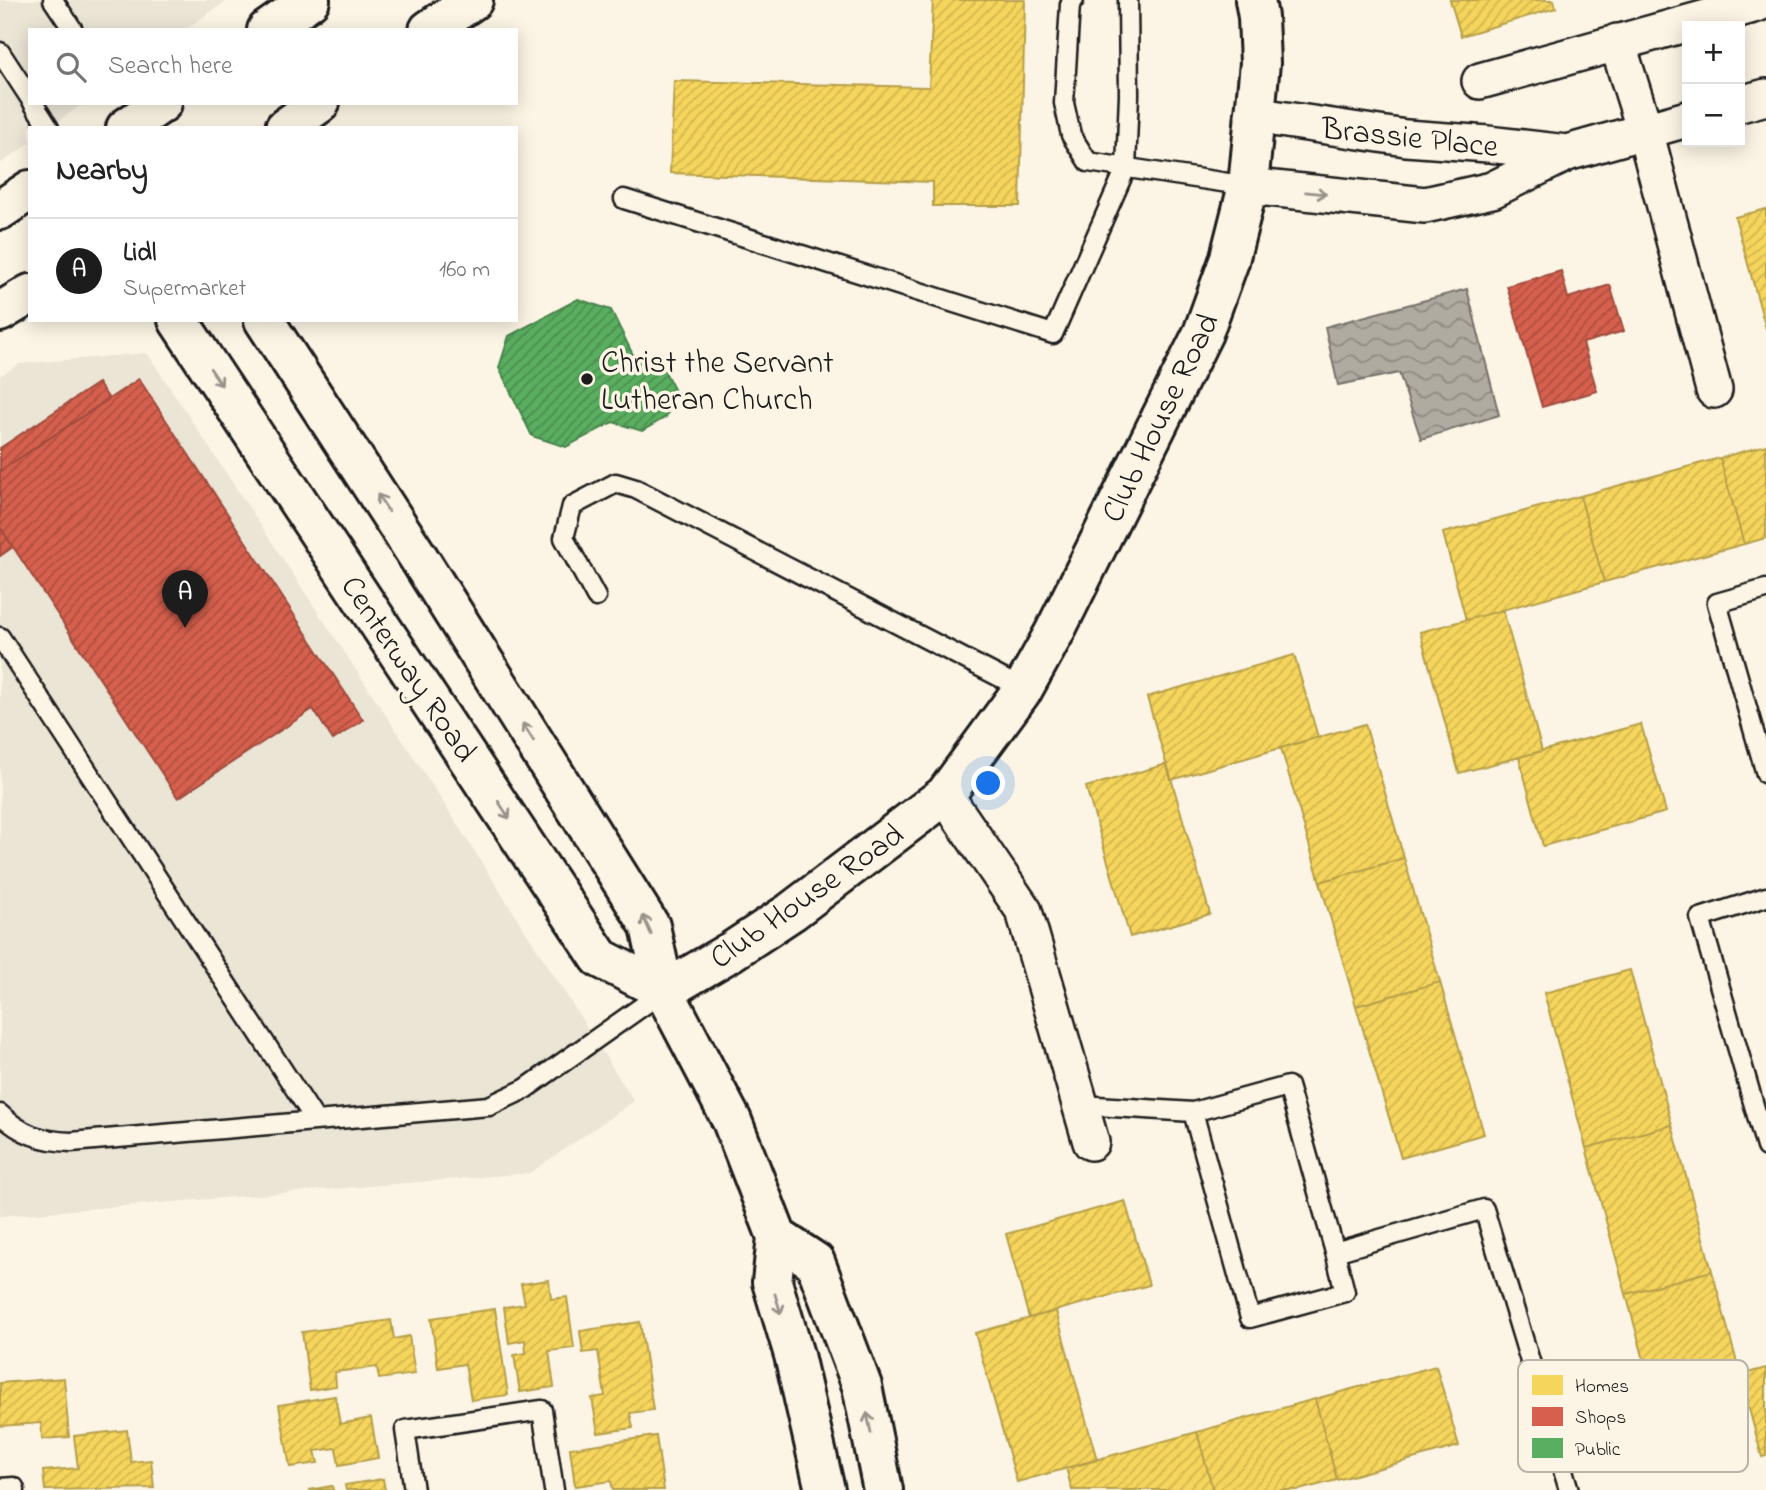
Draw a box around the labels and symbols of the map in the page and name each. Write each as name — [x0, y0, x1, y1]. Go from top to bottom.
street label: Brassie Place — [1318, 107, 1501, 172]
one-way arrow — [1304, 187, 1326, 200]
street label: Club House Road — [1091, 306, 1233, 531]
place label: Christ the Servant Lutheran Church — [601, 341, 834, 425]
one-way arrow — [209, 367, 223, 386]
marker: Christ the Servant Lutheran Church — [579, 371, 595, 387]
one-way arrow — [376, 494, 390, 513]
street label: Centerway Road — [327, 567, 487, 773]
pin: A — [162, 570, 208, 628]
one-way arrow — [520, 722, 534, 742]
your location — [971, 766, 1005, 800]
one-way arrow — [496, 800, 511, 819]
street label: Club House Road — [701, 813, 915, 982]
one-way arrow — [640, 915, 653, 936]
one-way arrow — [773, 1292, 786, 1314]
legend — [1518, 1360, 1748, 1472]
text: Homes — [1575, 1374, 1629, 1401]
text: Shops — [1575, 1405, 1626, 1432]
one-way arrow — [862, 1412, 876, 1435]
text: Public — [1575, 1437, 1621, 1464]

